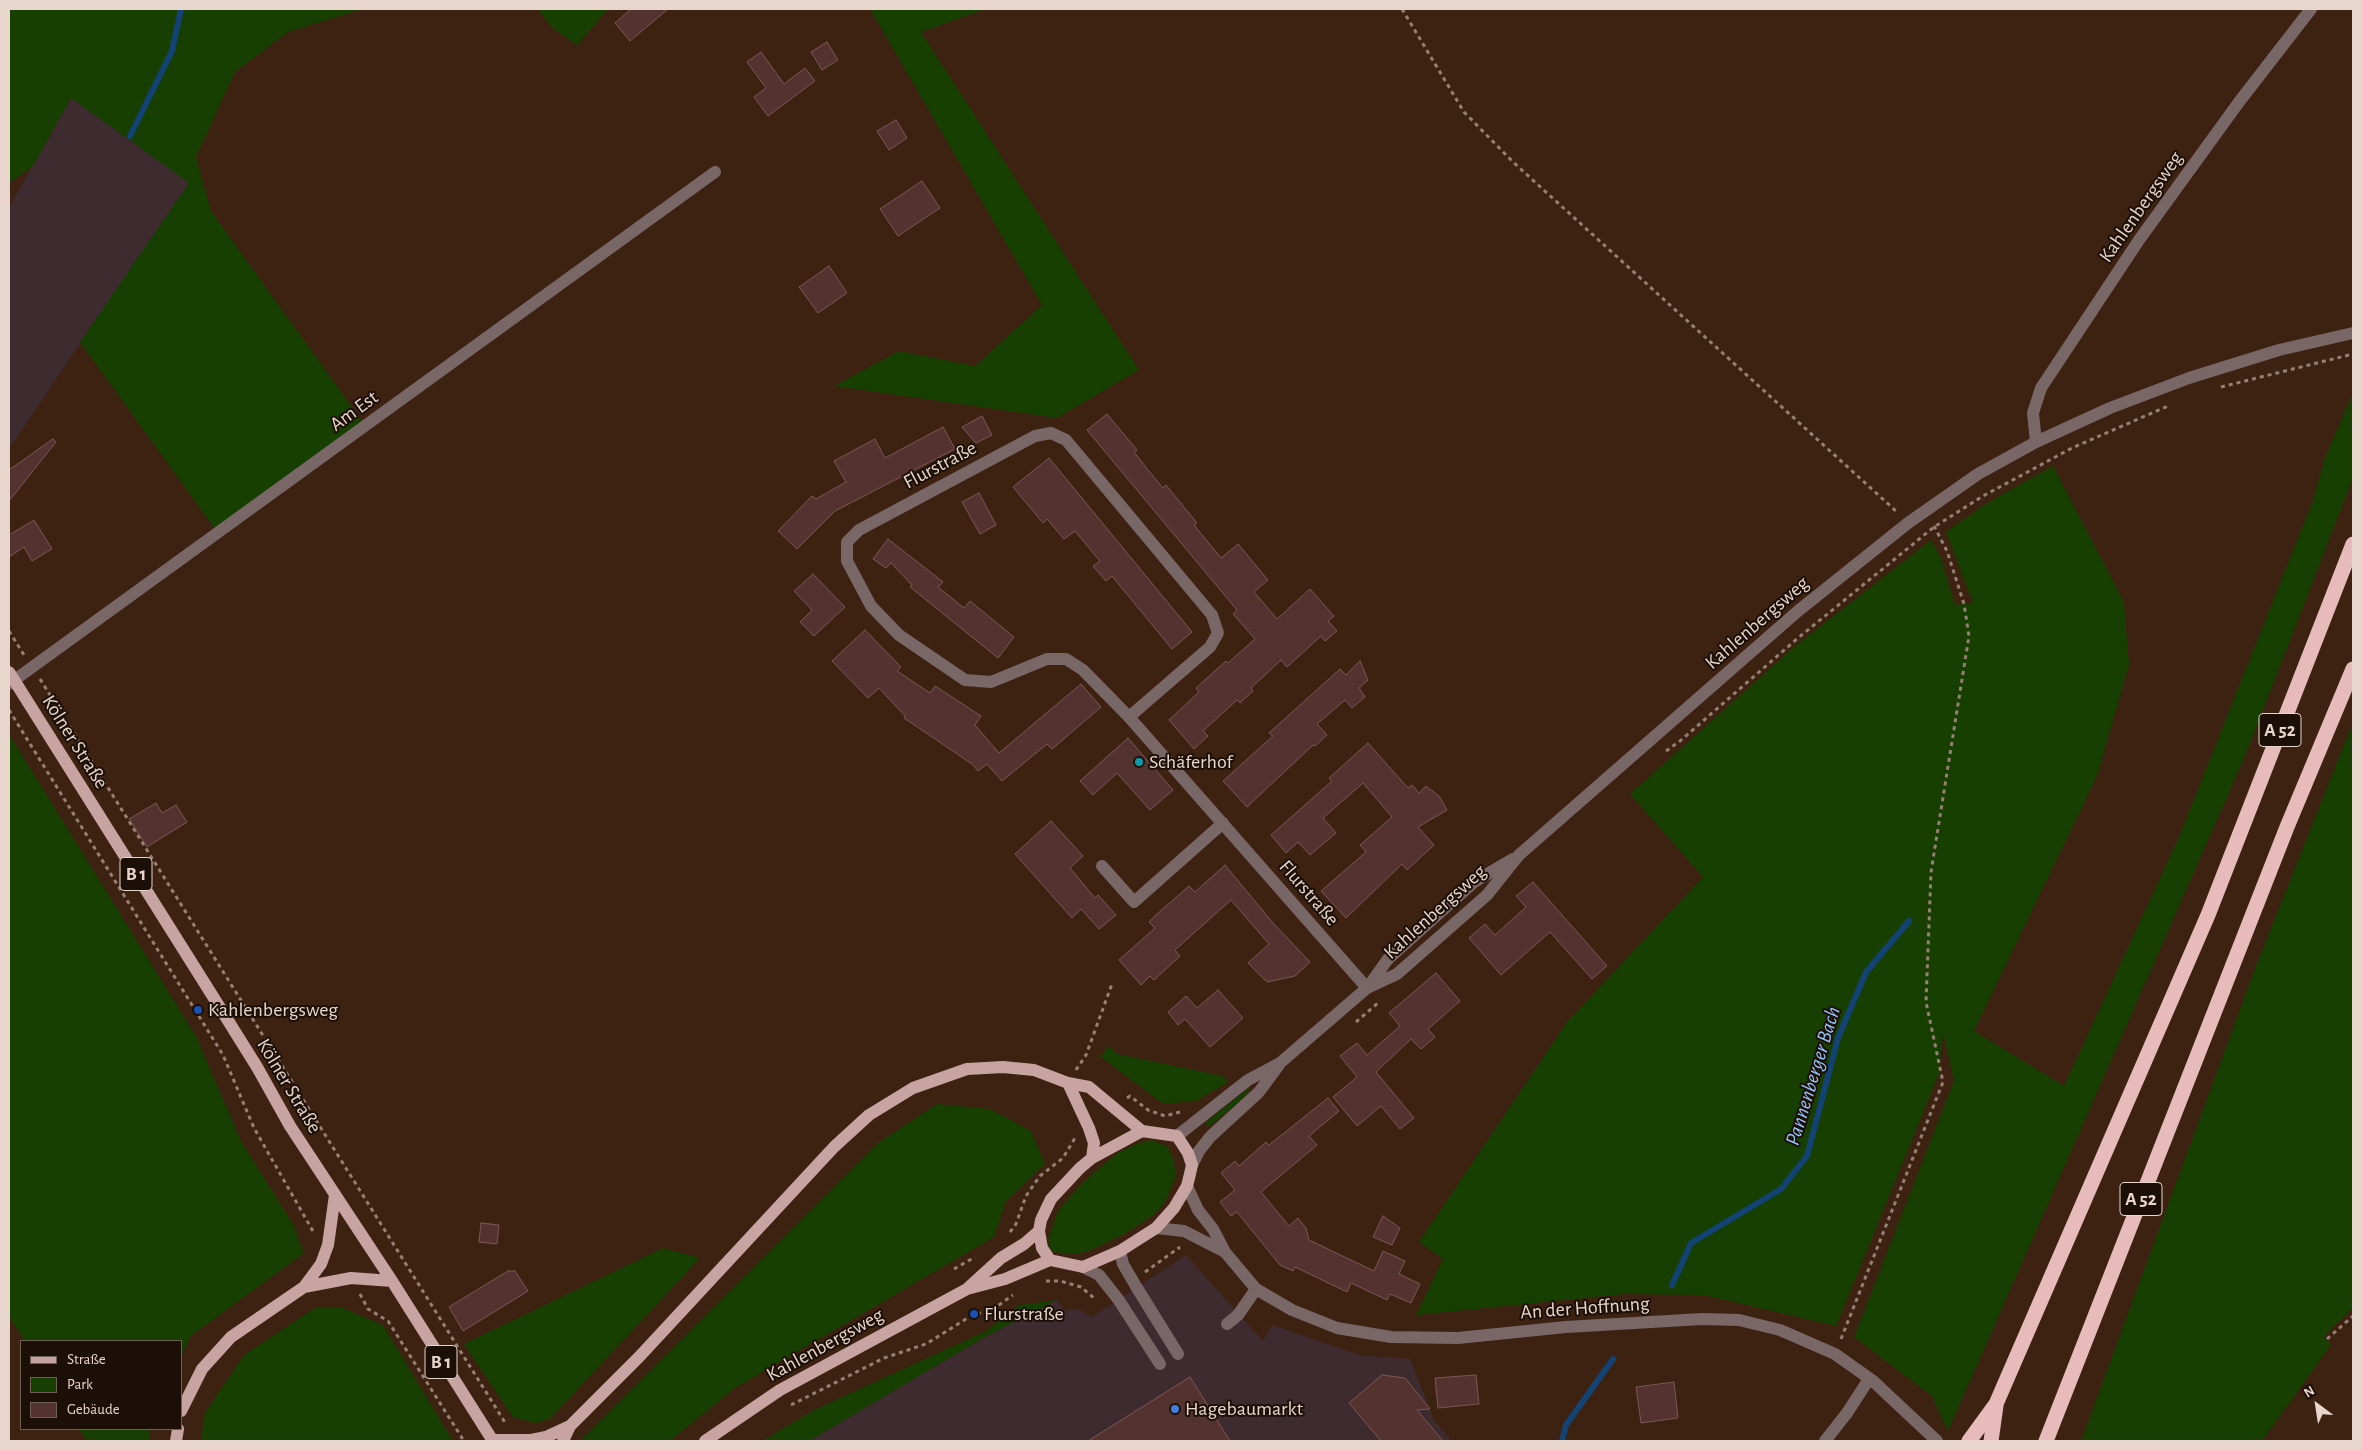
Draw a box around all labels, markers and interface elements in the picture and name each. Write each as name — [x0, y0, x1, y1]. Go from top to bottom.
street label: Kahlenbergsweg — [2094, 147, 2188, 267]
street label: Am Est — [325, 385, 383, 437]
street label: Flurstraße — [899, 436, 981, 494]
street label: Kahlenbergsweg — [1700, 571, 1814, 675]
street label: Kölner Straße — [37, 691, 113, 793]
road number: A 52 — [2259, 714, 2301, 746]
place label: Schäferhof — [1149, 750, 1232, 774]
marker: Schäferhof — [1133, 756, 1145, 768]
street label: Flurstraße — [1274, 855, 1344, 931]
road number: B 1 — [120, 858, 152, 891]
street label: Kahlenbergsweg — [1379, 860, 1491, 964]
place label: Kahlenbergsweg — [208, 998, 338, 1022]
water label: Pannenberger Bach — [1780, 1003, 1846, 1149]
marker: Kahlenbergsweg — [192, 1004, 204, 1016]
street label: Kölner Straße — [251, 1034, 327, 1138]
road number: A 52 — [2120, 1182, 2162, 1216]
street label: An der Hoffnung — [1520, 1292, 1650, 1324]
place label: Flurstraße — [984, 1302, 1064, 1326]
street label: Kahlenbergsweg — [762, 1303, 888, 1387]
marker: Flurstraße — [968, 1308, 980, 1320]
legend — [20, 1340, 182, 1430]
road number: B 1 — [425, 1345, 457, 1378]
text: Straße — [67, 1352, 106, 1367]
text: Park — [67, 1377, 93, 1392]
north arrow — [2292, 1380, 2342, 1430]
text: N — [2301, 1384, 2317, 1401]
place label: Hagebaumarkt — [1185, 1397, 1303, 1421]
text: Gebäude — [67, 1402, 120, 1417]
marker: Hagebaumarkt — [1169, 1403, 1181, 1415]

